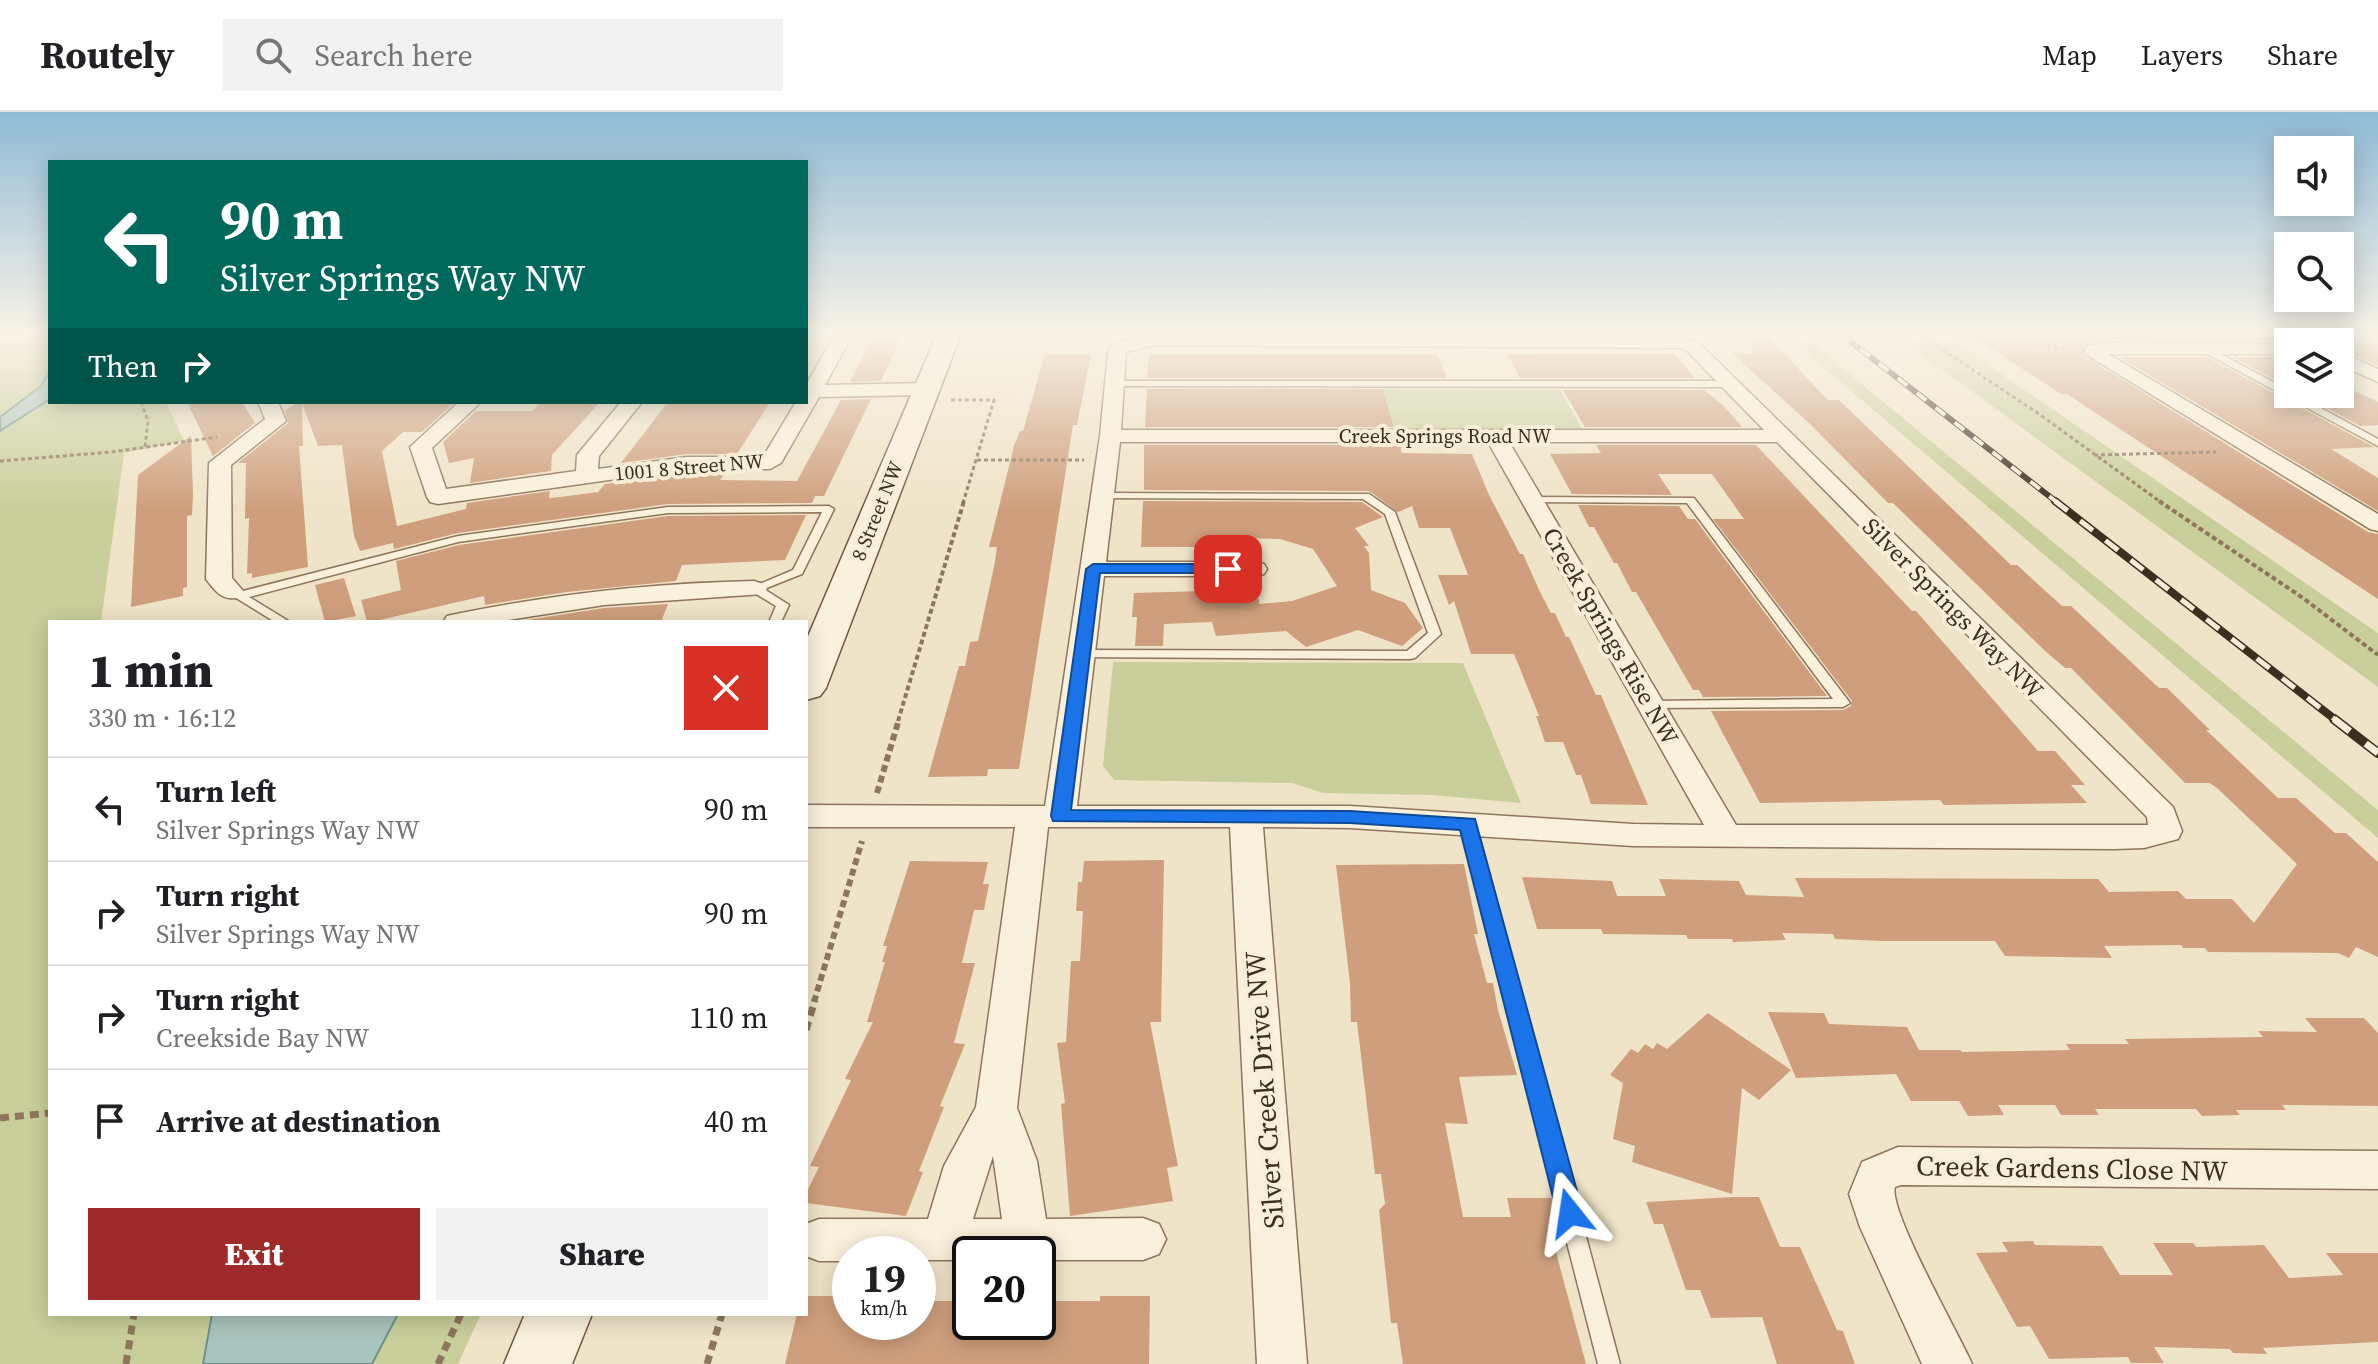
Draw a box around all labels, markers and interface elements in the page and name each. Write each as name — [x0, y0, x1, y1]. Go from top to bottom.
search box — [223, 19, 783, 91]
text: Routely — [40, 29, 175, 81]
icon: search — [251, 33, 295, 77]
text: Search here — [315, 35, 473, 76]
text: Map — [2042, 36, 2097, 74]
text: Layers — [2141, 36, 2223, 74]
text: Share — [2267, 36, 2338, 74]
map controls — [2274, 136, 2354, 408]
button: sound — [2274, 136, 2354, 216]
text: 90 m — [220, 181, 343, 258]
icon: left — [88, 192, 192, 296]
button: search — [2274, 232, 2354, 312]
text: Silver Springs Way NW — [220, 254, 585, 303]
button: layers — [2274, 328, 2354, 408]
icon: right — [174, 344, 218, 388]
text: Then — [88, 346, 158, 387]
street label: Creek Springs Road NW — [1339, 422, 1552, 450]
street label: 1001 8 Street NW — [613, 446, 765, 487]
street label: 8 Street NW — [844, 456, 910, 565]
street label: Silver Springs Way NW — [1855, 510, 2051, 706]
street label: Creek Springs Rise NW — [1535, 521, 1687, 751]
pin — [1194, 535, 1262, 603]
icon: arrive — [1206, 547, 1250, 591]
text: 1 min — [88, 637, 213, 703]
button: close — [684, 646, 768, 730]
text: 330 m · 16:12 — [88, 700, 236, 736]
text: Turn left — [156, 771, 276, 812]
icon: left — [88, 787, 132, 831]
text: 90 m — [704, 789, 768, 830]
text: Silver Springs Way NW — [156, 812, 420, 848]
text: Turn right — [156, 875, 299, 916]
icon: right — [88, 891, 132, 935]
text: 90 m — [704, 893, 768, 934]
text: Silver Springs Way NW — [156, 916, 420, 952]
street label: Silver Creek Drive NW — [1235, 950, 1293, 1230]
text: Turn right — [156, 979, 299, 1020]
icon: right — [88, 995, 132, 1039]
text: 110 m — [689, 997, 768, 1038]
text: Creekside Bay NW — [156, 1020, 369, 1056]
icon: arrive — [88, 1099, 132, 1143]
text: Arrive at destination — [156, 1101, 441, 1142]
text: 40 m — [704, 1101, 768, 1142]
street label: Creek Gardens Close NW — [1916, 1146, 2228, 1190]
position arrow — [1528, 1171, 1612, 1255]
button: Exit — [88, 1208, 420, 1300]
button: Share — [436, 1208, 768, 1300]
speed limit sign: 20 — [952, 1236, 1056, 1340]
text: 19 — [862, 1251, 906, 1305]
text: km/h — [860, 1294, 908, 1322]

